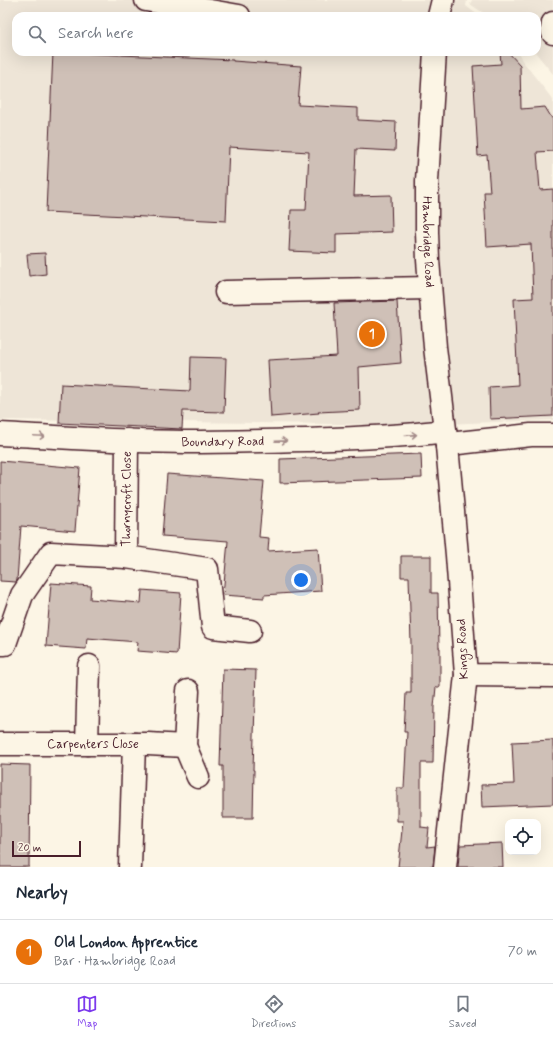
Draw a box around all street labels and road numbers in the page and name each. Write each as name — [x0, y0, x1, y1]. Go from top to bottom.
street label: Hambridge Road — [418, 196, 439, 288]
street label: Boundary Road — [181, 433, 264, 451]
street label: Thornycroft Close — [118, 451, 135, 547]
street label: Kings Road — [453, 618, 474, 680]
street label: Carpenters Close — [47, 736, 139, 753]

